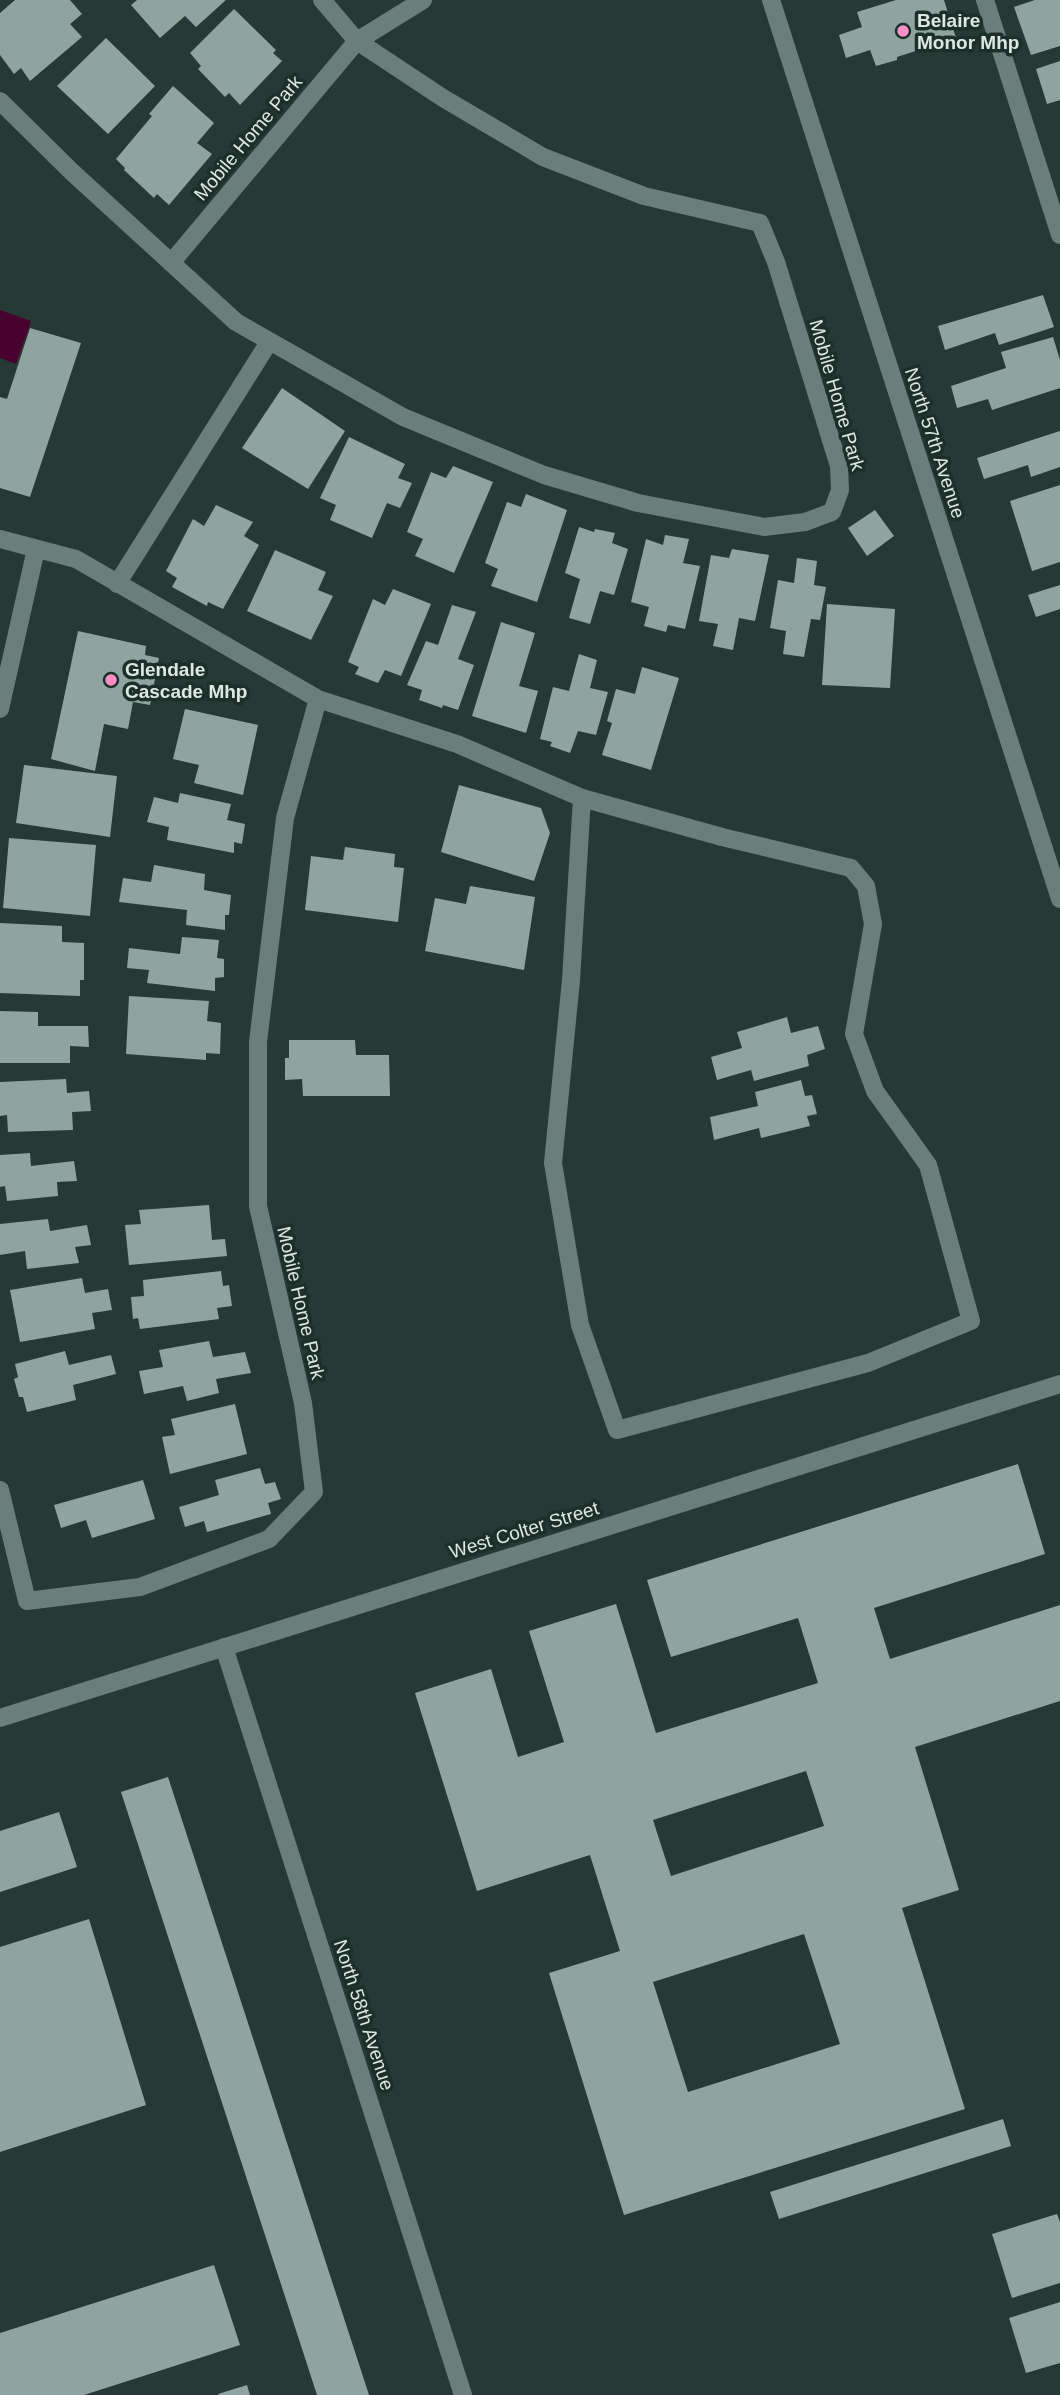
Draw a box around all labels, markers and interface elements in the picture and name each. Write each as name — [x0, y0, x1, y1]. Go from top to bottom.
place label: Belaire Monor Mhp — [917, 10, 1019, 53]
marker: Belaire Monor Mhp — [895, 23, 911, 39]
street label: Mobile Home Park — [190, 71, 307, 205]
street label: Mobile Home Park — [805, 317, 869, 473]
street label: North 57th Avenue — [901, 365, 969, 521]
place label: Glendale Cascade Mhp — [125, 659, 247, 702]
marker: Glendale Cascade Mhp — [103, 672, 119, 688]
street label: Mobile Home Park — [273, 1225, 329, 1382]
street label: West Colter Street — [447, 1497, 602, 1563]
street label: North 58th Avenue — [330, 1937, 398, 2093]

